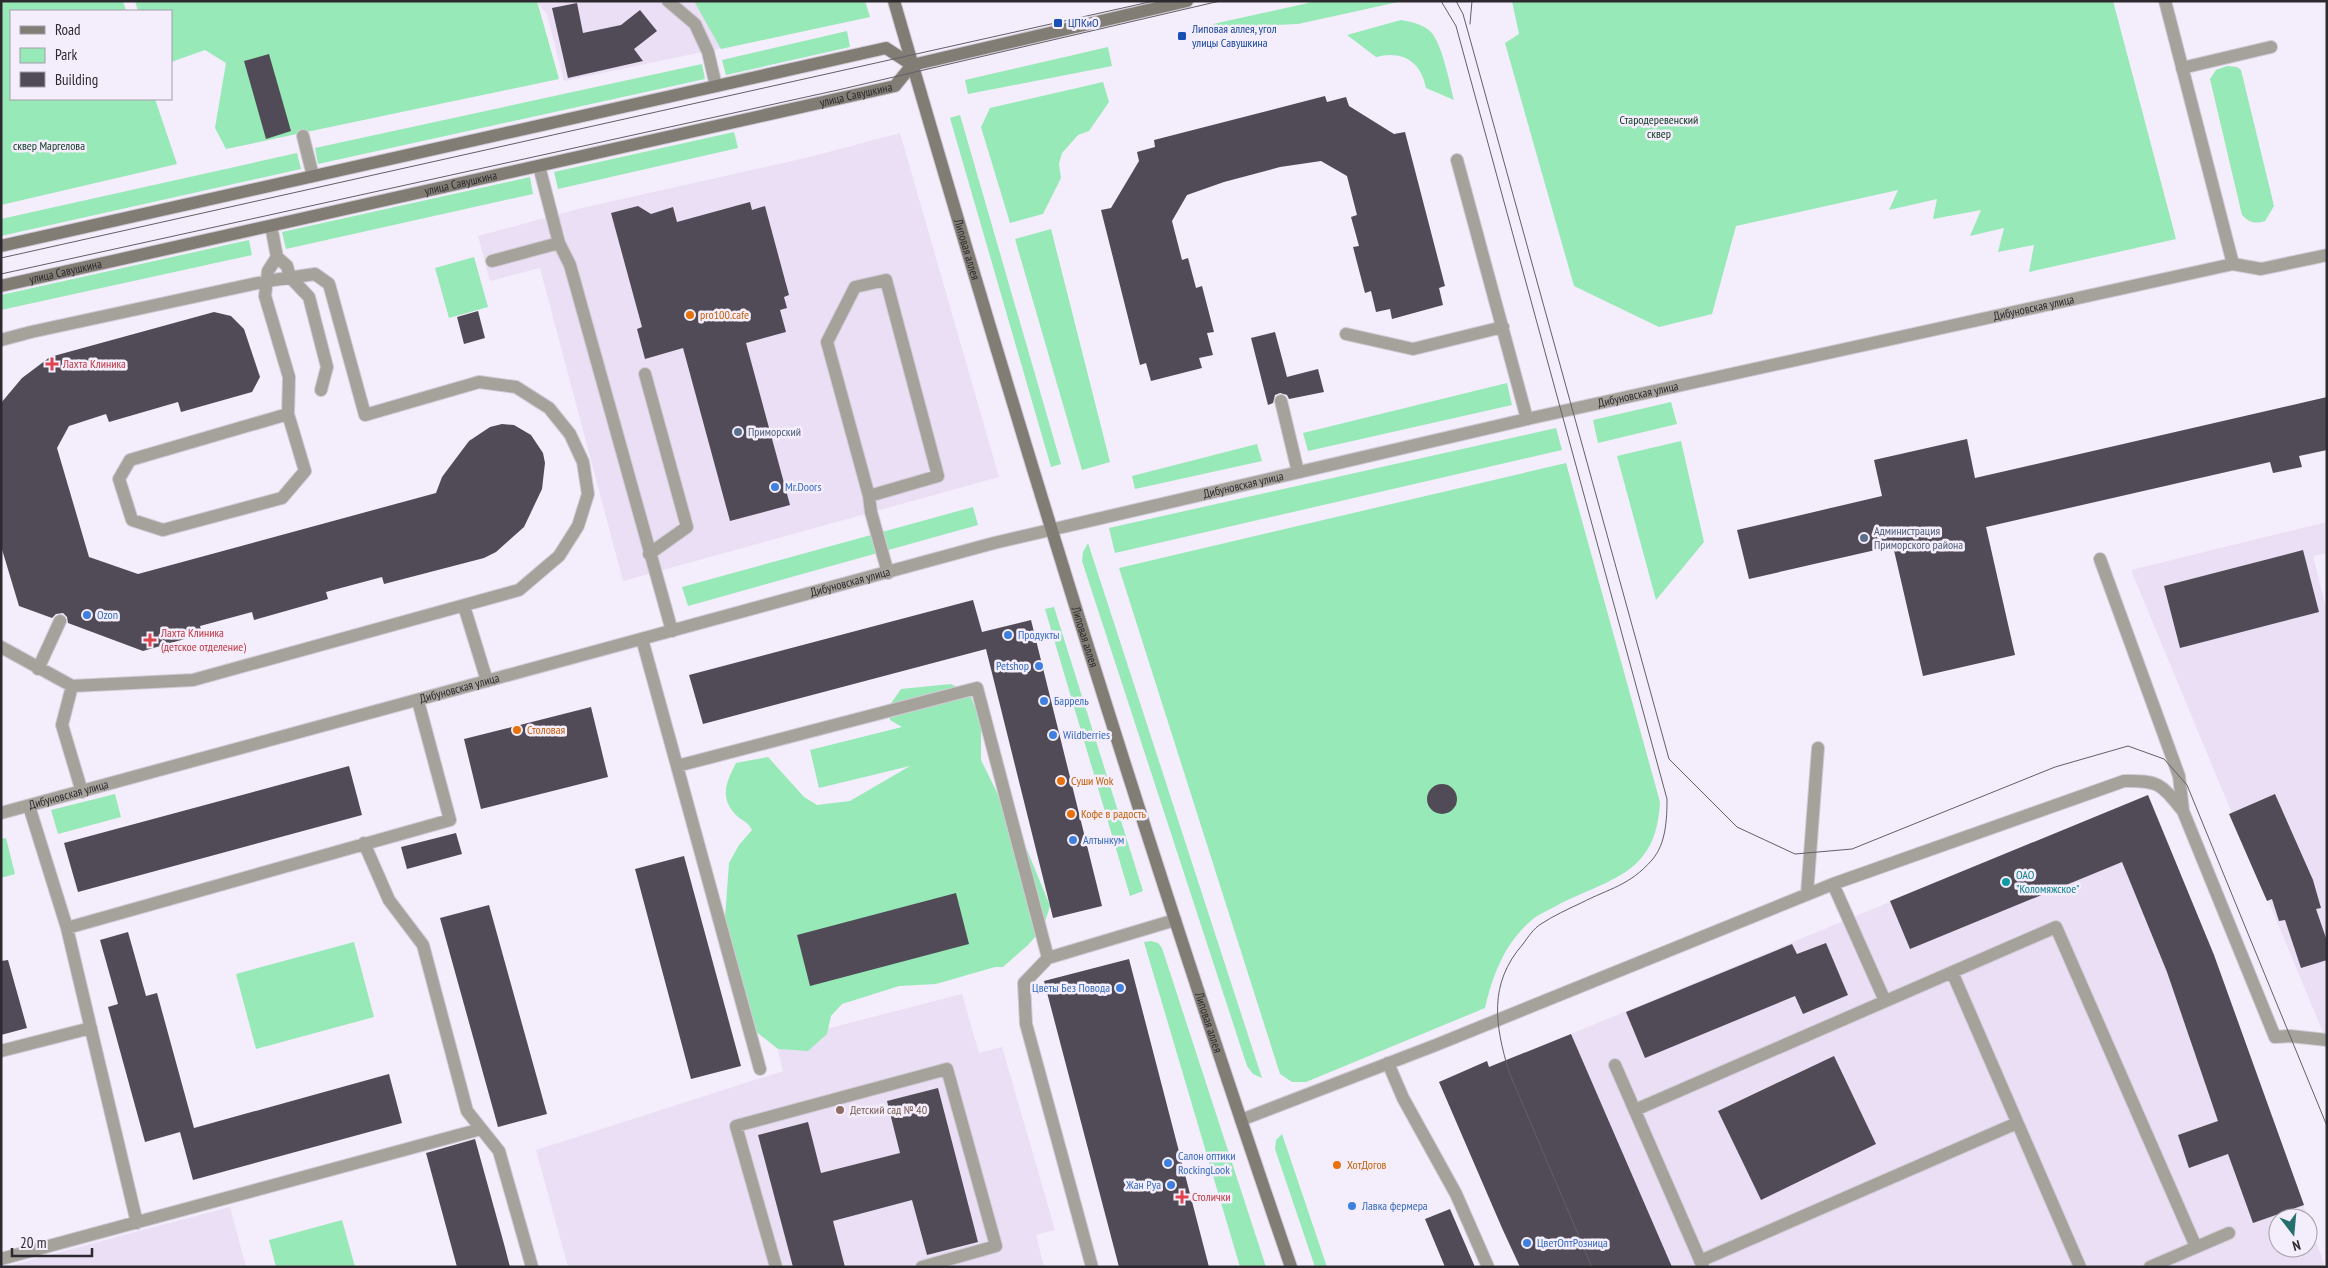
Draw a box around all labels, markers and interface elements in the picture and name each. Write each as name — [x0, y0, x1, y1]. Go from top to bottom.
legend — [10, 10, 172, 100]
place label: ЦПКиО — [1068, 15, 1099, 30]
marker: ЦПКиО — [1052, 17, 1064, 29]
text: Road — [55, 20, 81, 39]
place label: Липовая аллея, угол улицы Савушкина — [1191, 21, 1277, 50]
marker: Липовая аллея, угол улицы Савушкина — [1176, 30, 1188, 42]
text: Park — [55, 45, 77, 64]
text: Building — [55, 70, 98, 89]
street label: улица Савушкина — [818, 79, 894, 110]
park label: Стародеревенский сквер — [1620, 112, 1698, 141]
park label: сквер Маргелова — [13, 138, 85, 153]
street label: улица Савушкина — [423, 167, 498, 198]
street label: Липовая аллея — [951, 216, 984, 282]
street label: улица Савушкина — [28, 256, 103, 286]
street label: Дибуновская улица — [1992, 291, 2075, 323]
place label: pro100.cafe — [700, 307, 749, 322]
marker: pro100.cafe — [684, 309, 696, 321]
place label: Лахта Клиника — [62, 356, 126, 371]
marker: Лахта Клиника — [45, 357, 59, 371]
street label: Дибуновская улица — [1596, 378, 1680, 410]
place label: Приморский — [748, 424, 801, 439]
marker: Приморский — [732, 426, 744, 438]
street label: Дибуновская улица — [1201, 468, 1285, 501]
place label: Mr.Doors — [785, 479, 821, 494]
marker: Mr.Doors — [769, 481, 781, 493]
place label: Администрация Приморского района — [1874, 523, 1963, 552]
marker: Администрация Приморского района — [1858, 532, 1870, 544]
street label: Дибуновская улица — [808, 564, 892, 600]
street label: Липовая аллея — [1068, 604, 1102, 669]
place label: Ozon — [97, 607, 118, 622]
marker: Ozon — [81, 609, 93, 621]
place label: Лахта Клиника (детское отделение) — [160, 625, 246, 654]
place label: Продукты — [1018, 627, 1059, 642]
marker: Продукты — [1002, 629, 1014, 641]
marker: Лахта Клиника (детское отделение) — [143, 633, 157, 647]
place label: Petshop — [996, 658, 1029, 673]
marker: Petshop — [1033, 660, 1045, 672]
street label: Дибуновская улица — [418, 670, 501, 706]
place label: Баррель — [1054, 693, 1089, 708]
marker: Баррель — [1038, 695, 1050, 707]
place label: Столовая — [527, 722, 565, 737]
marker: Столовая — [511, 724, 523, 736]
place label: Wildberries — [1063, 727, 1110, 742]
marker: Wildberries — [1047, 729, 1059, 741]
place label: Суши Wok — [1071, 773, 1114, 788]
marker: Суши Wok — [1055, 775, 1067, 787]
street label: Дибуновская улица — [27, 776, 110, 812]
place label: Кофе в радость — [1081, 806, 1146, 821]
marker: Кофе в радость — [1065, 808, 1077, 820]
place label: Алтынкум — [1083, 832, 1124, 847]
marker: Алтынкум — [1067, 834, 1079, 846]
place label: ОАО "Коломяжское" — [2016, 867, 2080, 896]
marker: ОАО "Коломяжское" — [2000, 876, 2012, 888]
place label: Цветы Без Повода — [1032, 980, 1110, 995]
marker: Цветы Без Повода — [1114, 982, 1126, 994]
street label: Липовая аллея — [1192, 989, 1226, 1055]
place label: Детский сад № 40 — [850, 1102, 927, 1117]
marker: Детский сад № 40 — [834, 1104, 846, 1116]
place label: Салон оптики RockingLook — [1178, 1148, 1235, 1177]
marker: Салон оптики RockingLook — [1162, 1157, 1174, 1169]
place label: ХотДогов — [1347, 1157, 1387, 1172]
marker: ХотДогов — [1331, 1159, 1343, 1171]
place label: Жан Руа — [1125, 1177, 1161, 1192]
marker: Жан Руа — [1165, 1179, 1177, 1191]
place label: Столички — [1192, 1189, 1231, 1204]
marker: Столички — [1176, 1191, 1188, 1203]
place label: Лавка фермера — [1361, 1198, 1428, 1213]
marker: Лавка фермера — [1346, 1200, 1358, 1212]
north arrow — [2268, 1208, 2318, 1258]
scale bar — [12, 1226, 92, 1258]
text: 20 m — [20, 1233, 46, 1252]
place label: ЦветОптРозница — [1537, 1235, 1608, 1250]
text: N — [2290, 1236, 2303, 1255]
marker: ЦветОптРозница — [1521, 1237, 1533, 1249]

